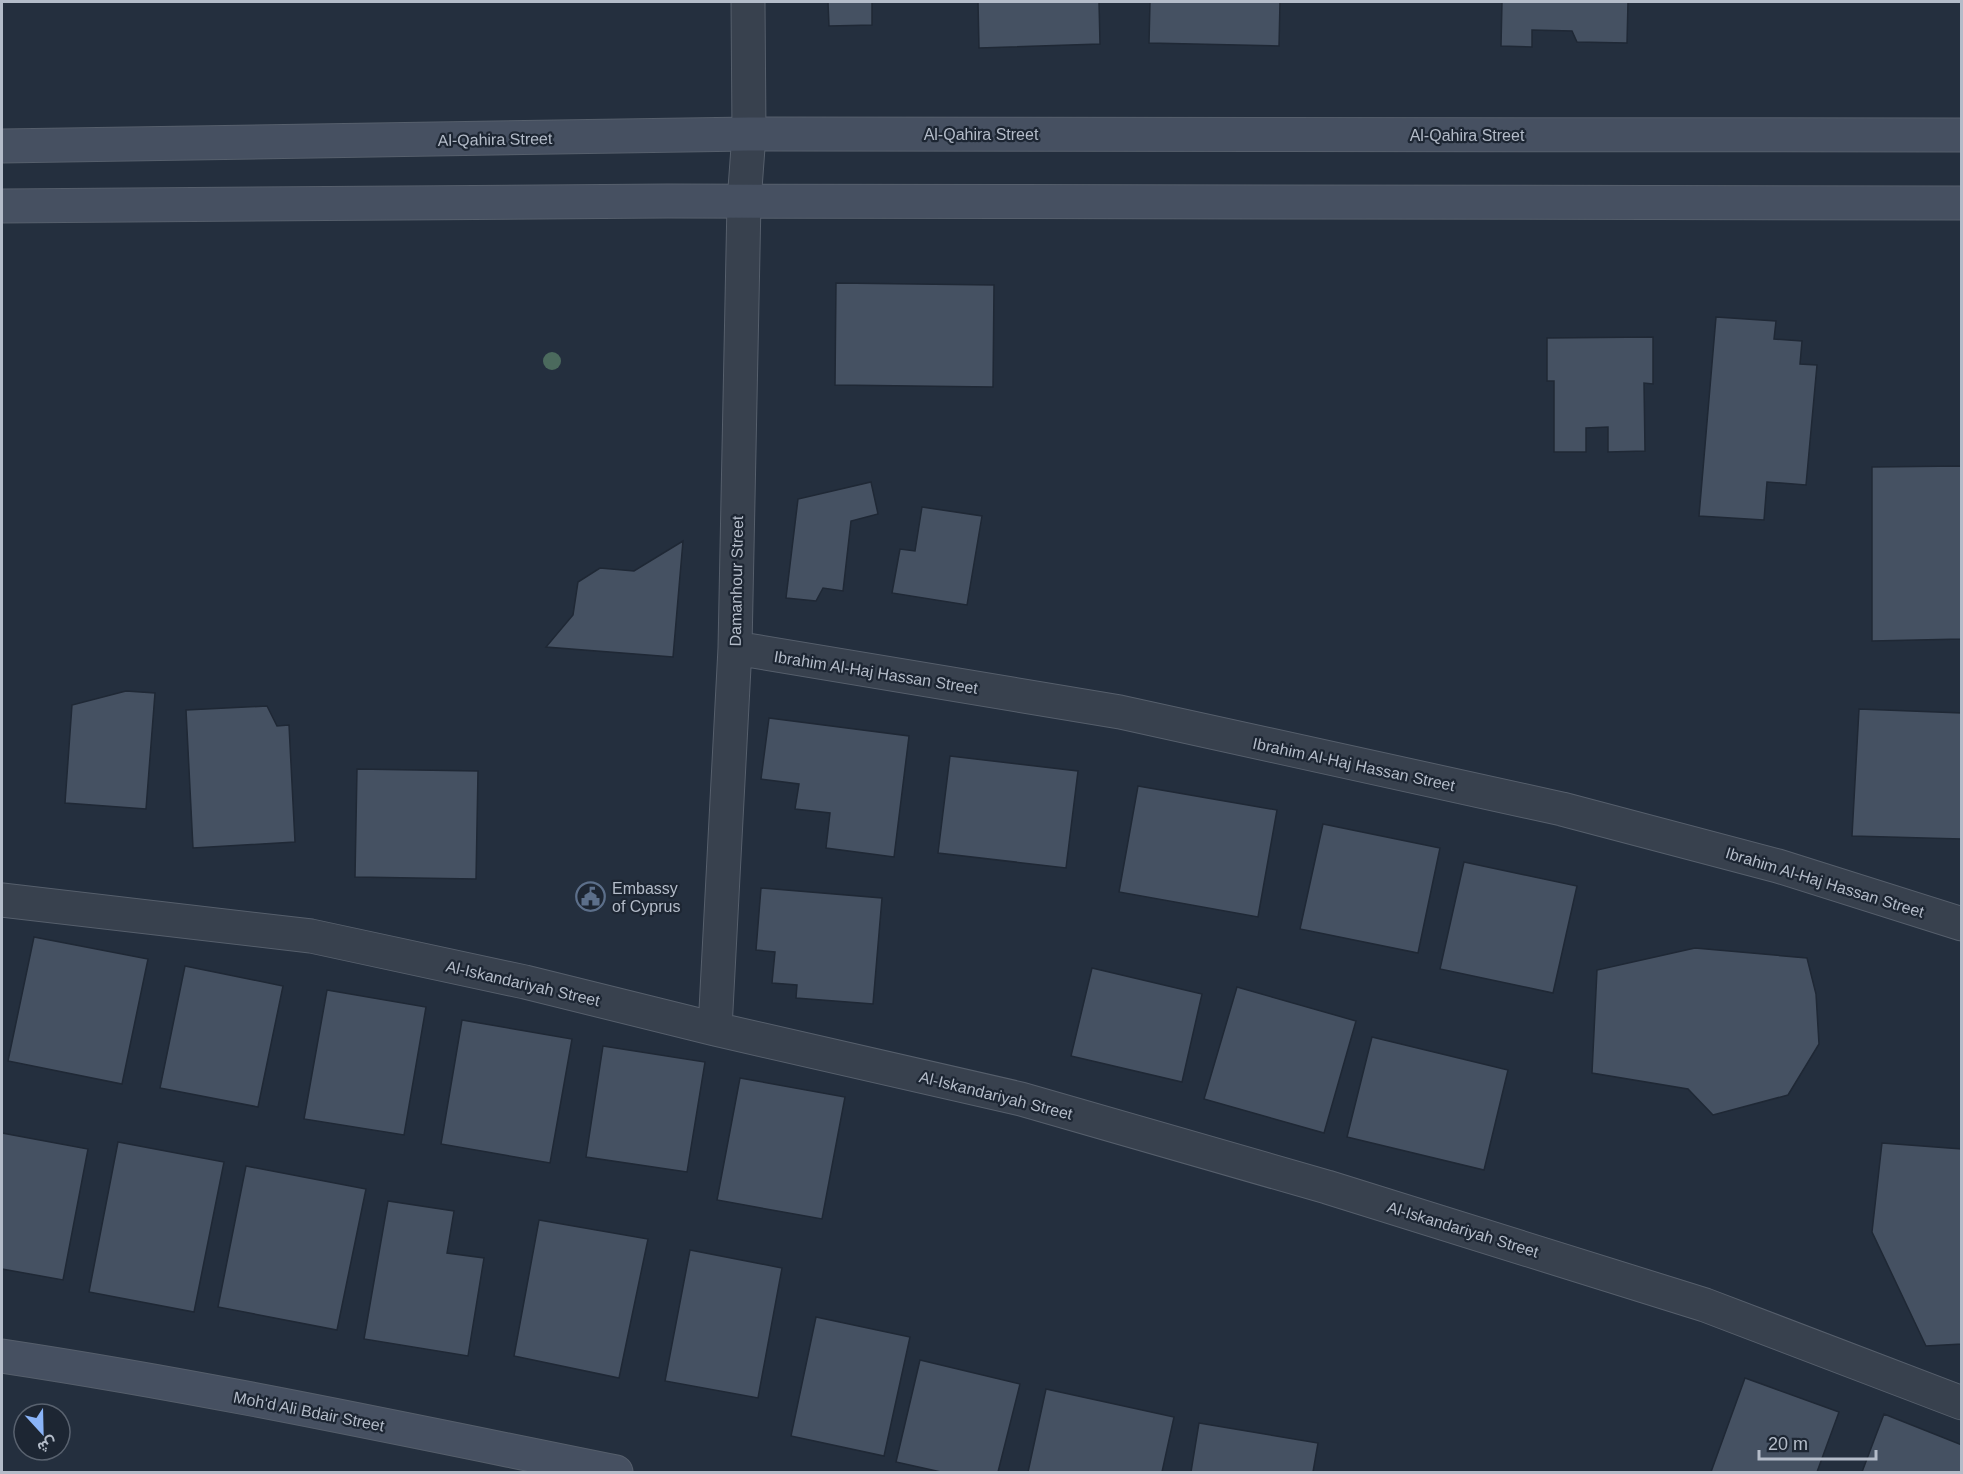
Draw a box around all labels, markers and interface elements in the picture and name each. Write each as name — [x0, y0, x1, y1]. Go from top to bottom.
street label: Al-Qahira Street — [924, 126, 1039, 143]
street label: Al-Qahira Street — [1410, 127, 1525, 144]
street label: Al-Qahira Street — [438, 130, 553, 149]
street label: Damanhour Street — [727, 515, 746, 647]
street label: Ibrahim Al-Haj Hassan Street — [773, 648, 980, 697]
street label: Ibrahim Al-Haj Hassan Street — [1251, 735, 1457, 794]
street label: Ibrahim Al-Haj Hassan Street — [1724, 844, 1927, 921]
place label: Embassy of Cyprus — [612, 880, 680, 915]
public building icon: Embassy of Cyprus — [575, 881, 607, 913]
street label: Al-Iskandariyah Street — [444, 958, 602, 1010]
street label: Al-Iskandariyah Street — [917, 1068, 1075, 1123]
street label: Al-Iskandariyah Street — [1385, 1198, 1541, 1261]
street label: Moh'd Ali Bdair Street — [232, 1389, 386, 1435]
north arrow — [12, 1402, 72, 1462]
scale bar — [1759, 1423, 1876, 1461]
text: ش — [35, 1433, 60, 1457]
text: 20 m — [1768, 1434, 1808, 1454]

